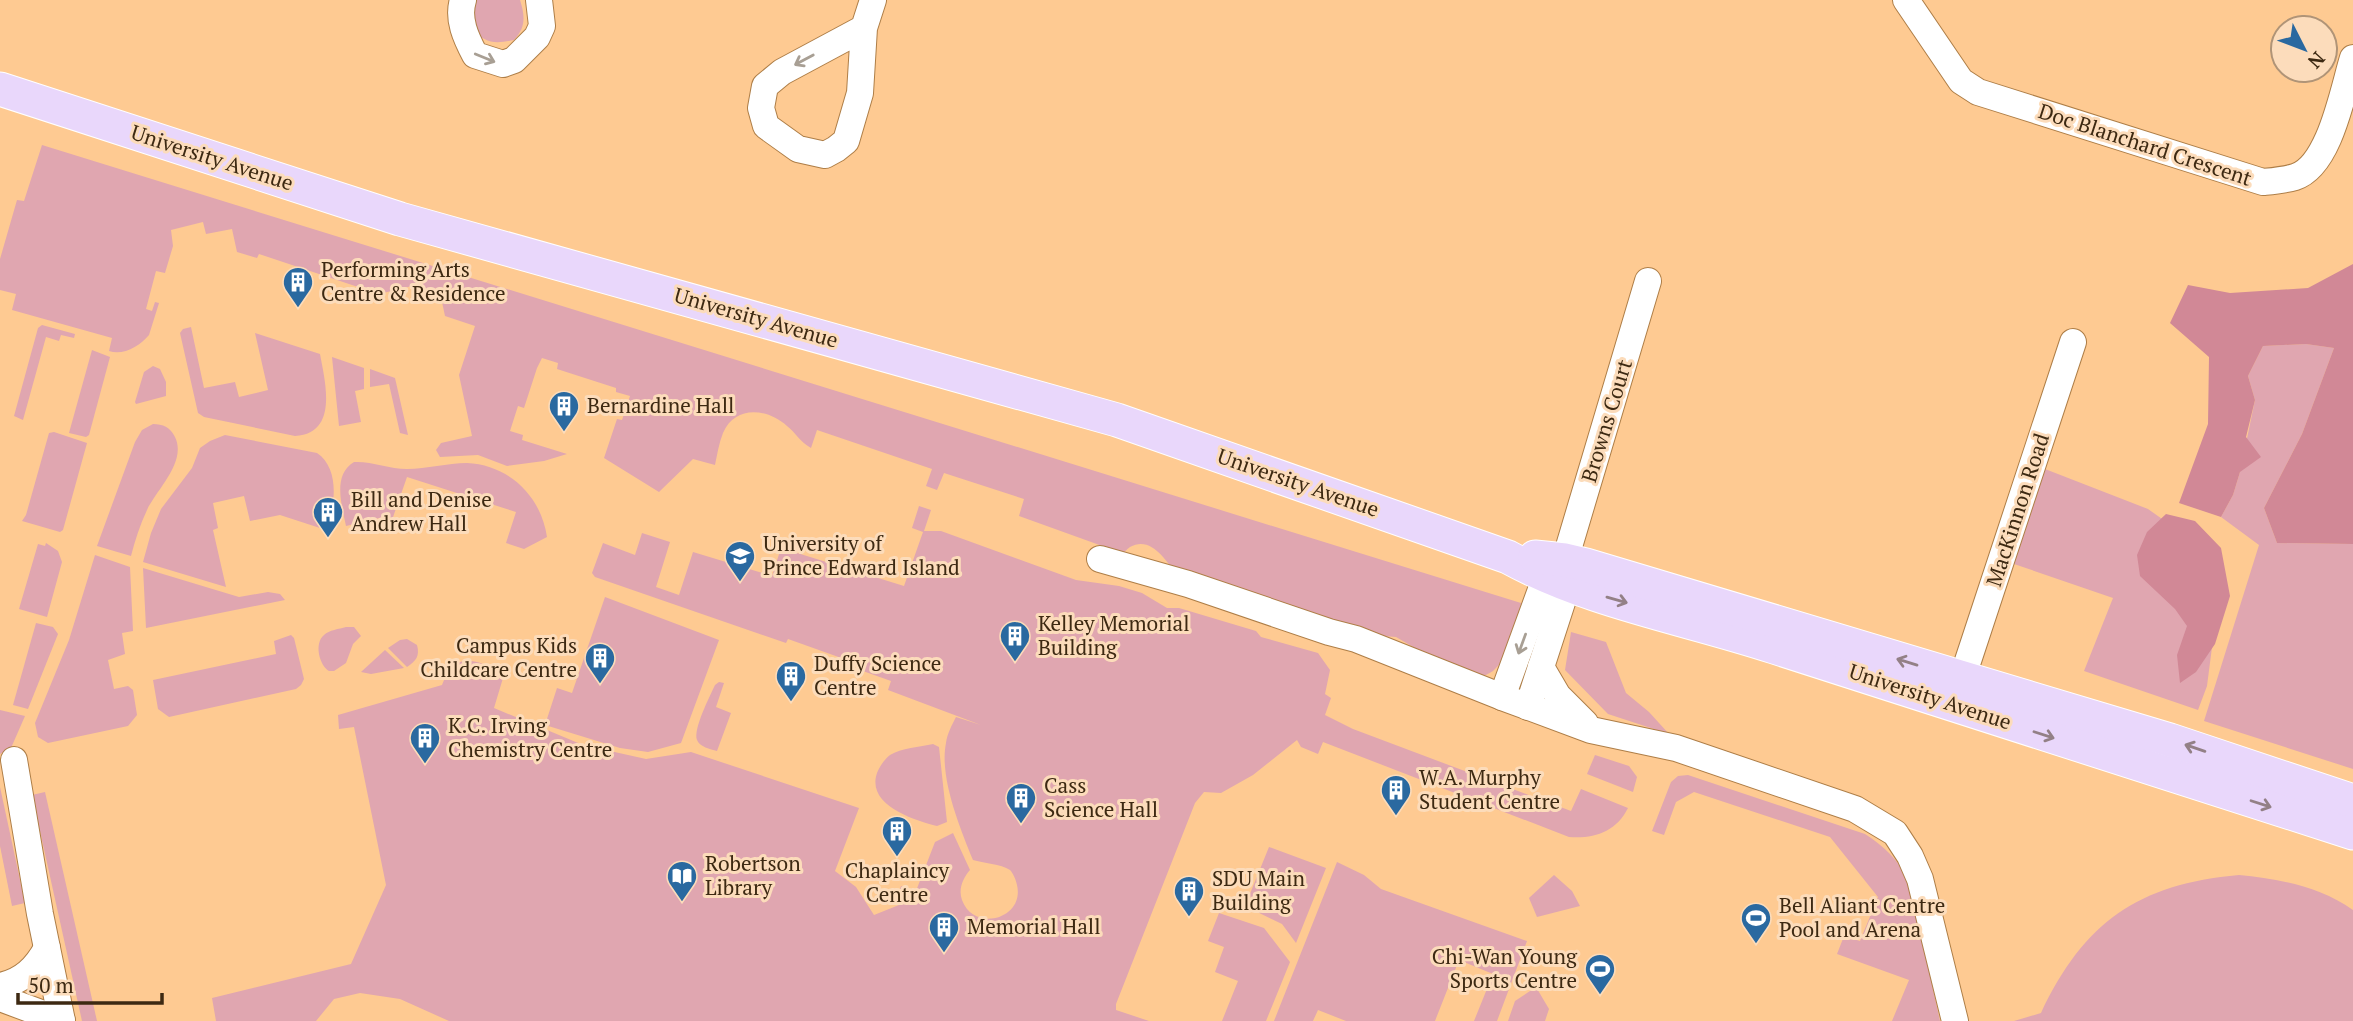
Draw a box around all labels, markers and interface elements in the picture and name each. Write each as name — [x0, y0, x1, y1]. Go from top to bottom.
north arrow — [2269, 14, 2339, 84]
text: N — [2302, 47, 2331, 75]
one-way arrow — [474, 52, 495, 65]
one-way arrow — [794, 53, 815, 67]
street label: Doc Blanchard Crescent — [2035, 96, 2256, 192]
street label: University Avenue — [128, 118, 297, 196]
place label: Performing Arts Centre & Residence — [321, 255, 506, 307]
building icon: Performing Arts Centre & Residence — [281, 265, 315, 309]
street label: University Avenue — [671, 280, 841, 354]
street label: Browns Court — [1574, 356, 1638, 485]
building icon: Bernardine Hall — [547, 389, 581, 433]
place label: Bernardine Hall — [587, 391, 734, 419]
street label: MacKinnon Road — [1979, 429, 2055, 590]
street label: University Avenue — [1214, 441, 1383, 523]
place label: Bill and Denise Andrew Hall — [351, 485, 492, 537]
building icon: Bill and Denise Andrew Hall — [311, 495, 345, 539]
place label: University of Prince Edward Island — [763, 529, 960, 581]
school or university icon: University of Prince Edward Island — [723, 539, 757, 583]
one-way arrow — [1606, 594, 1628, 607]
place label: Kelley Memorial Building — [1038, 609, 1189, 661]
building icon: Kelley Memorial Building — [998, 619, 1032, 663]
place label: Campus Kids Childcare Centre — [420, 631, 577, 683]
one-way arrow — [1514, 633, 1527, 654]
building icon: Campus Kids Childcare Centre — [583, 641, 617, 685]
place label: Duffy Science Centre — [814, 649, 941, 701]
one-way arrow — [1896, 655, 1918, 668]
street label: University Avenue — [1846, 657, 2015, 735]
building icon: Duffy Science Centre — [774, 659, 808, 703]
place label: K.C. Irving Chemistry Centre — [448, 711, 612, 763]
building icon: K.C. Irving Chemistry Centre — [408, 721, 442, 765]
one-way arrow — [2033, 729, 2055, 742]
one-way arrow — [2185, 741, 2207, 754]
place label: W.A. Murphy Student Centre — [1419, 763, 1560, 815]
place label: Cass Science Hall — [1044, 771, 1158, 823]
building icon: W.A. Murphy Student Centre — [1379, 773, 1413, 817]
building icon: Cass Science Hall — [1004, 781, 1038, 825]
one-way arrow — [2250, 798, 2272, 811]
building icon: Chaplaincy Centre — [880, 814, 914, 858]
place label: Robertson Library — [705, 849, 801, 901]
place label: Chaplaincy Centre — [845, 856, 950, 908]
library icon: Robertson Library — [665, 859, 699, 903]
place label: SDU Main Building — [1212, 864, 1305, 916]
building icon: SDU Main Building — [1172, 874, 1206, 918]
place label: Bell Aliant Centre Pool and Arena — [1779, 891, 1945, 943]
sports icon: Bell Aliant Centre Pool and Arena — [1739, 901, 1773, 945]
building icon: Memorial Hall — [927, 910, 961, 954]
place label: Memorial Hall — [967, 912, 1100, 940]
place label: Chi-Wan Young Sports Centre — [1432, 942, 1578, 994]
sports icon: Chi-Wan Young Sports Centre — [1583, 952, 1617, 996]
scale bar — [18, 962, 161, 1006]
text: 50 m — [28, 971, 74, 999]

